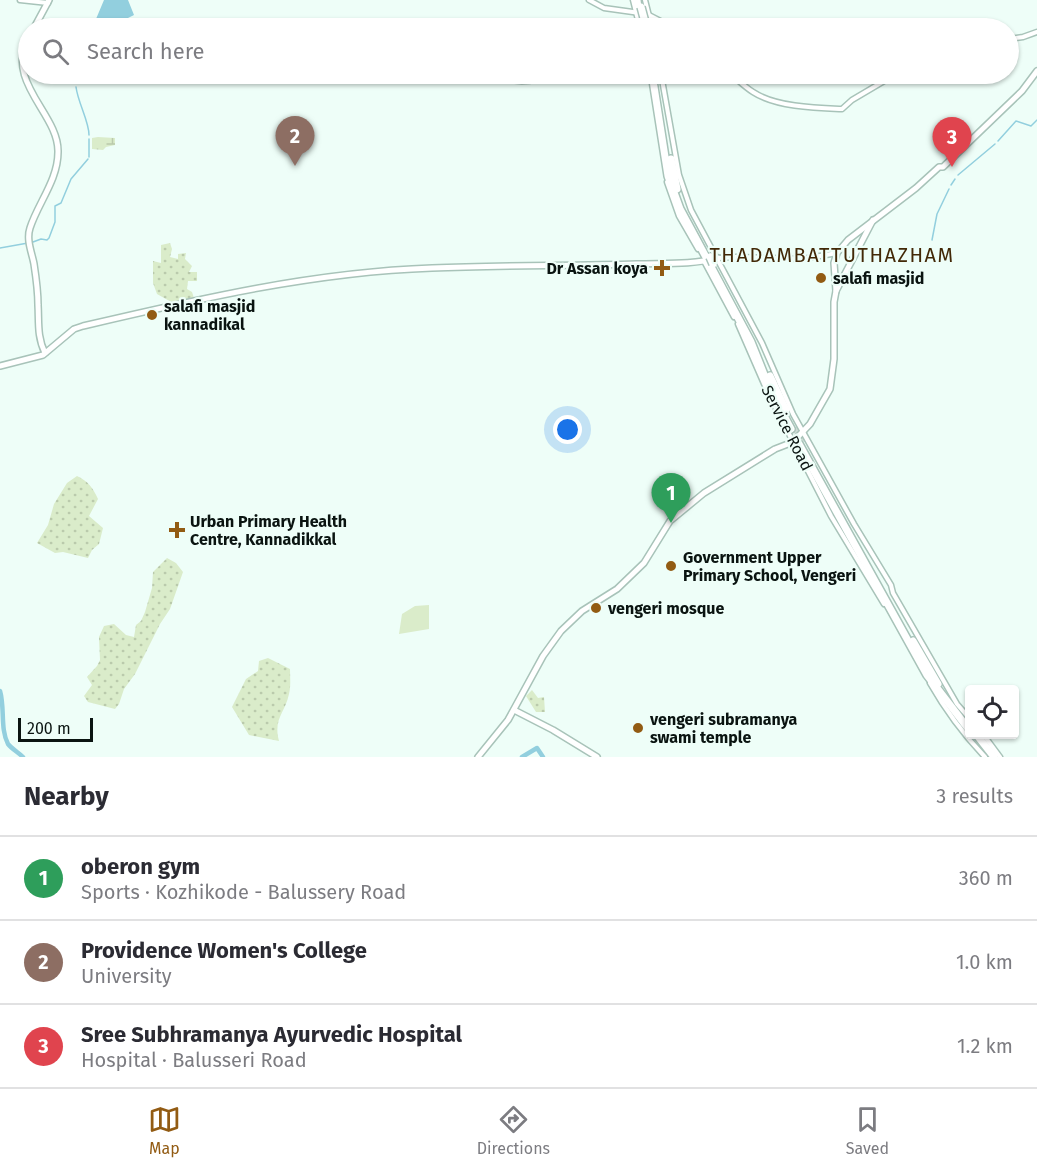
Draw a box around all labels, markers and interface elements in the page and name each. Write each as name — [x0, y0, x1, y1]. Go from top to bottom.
search box — [18, 18, 1019, 84]
icon: search — [39, 35, 72, 68]
text: Search here — [87, 38, 205, 65]
pin: 2 — [276, 116, 314, 166]
pin: 3 — [932, 118, 972, 167]
district label: THADAMBATTUTHAZHAM — [710, 243, 955, 267]
place label: Dr Assan koya — [546, 259, 648, 278]
marker: Dr Assan koya — [653, 259, 671, 277]
place label: salafi masjid — [833, 269, 924, 288]
marker: salafi masjid — [814, 271, 828, 285]
place label: salafi masjid kannadikal — [164, 297, 255, 334]
marker: salafi masjid kannadikal — [145, 308, 159, 322]
street label: Service Road — [757, 382, 817, 474]
your location — [553, 415, 582, 444]
pin: 1 — [652, 474, 690, 523]
place label: Urban Primary Health Centre, Kannadikkal — [190, 512, 347, 549]
marker: Urban Primary Health Centre, Kannadikkal — [168, 521, 186, 539]
place label: Government Upper Primary School, Vengeri — [683, 548, 856, 585]
marker: Government Upper Primary School, Vengeri — [664, 559, 678, 573]
place label: vengeri mosque — [607, 599, 725, 618]
marker: vengeri mosque — [589, 601, 603, 615]
map controls — [965, 685, 1019, 739]
button: locate — [965, 685, 1019, 739]
place label: vengeri subramanya swami temple — [649, 710, 798, 747]
scale bar — [18, 715, 93, 742]
text: 200 m — [27, 719, 71, 738]
marker: vengeri subramanya swami temple — [631, 721, 645, 735]
text: Nearby — [24, 781, 109, 812]
text: 3 results — [936, 784, 1013, 808]
text: oberon gym — [81, 853, 200, 880]
text: 1 — [39, 866, 48, 890]
text: 360 m — [959, 866, 1013, 890]
text: Sports · Kozhikode - Balussery Road — [81, 880, 406, 904]
text: Providence Women's College — [81, 937, 367, 964]
text: 2 — [38, 950, 49, 974]
text: 1.0 km — [956, 950, 1013, 974]
text: University — [81, 964, 172, 988]
text: Sree Subhramanya Ayurvedic Hospital — [81, 1021, 462, 1048]
text: 3 — [38, 1034, 49, 1058]
text: 1.2 km — [957, 1034, 1013, 1058]
text: Hospital · Balusseri Road — [81, 1048, 307, 1072]
tab: Map — [148, 1103, 181, 1158]
tab: Directions — [477, 1103, 550, 1158]
tab: Saved — [846, 1103, 889, 1158]

